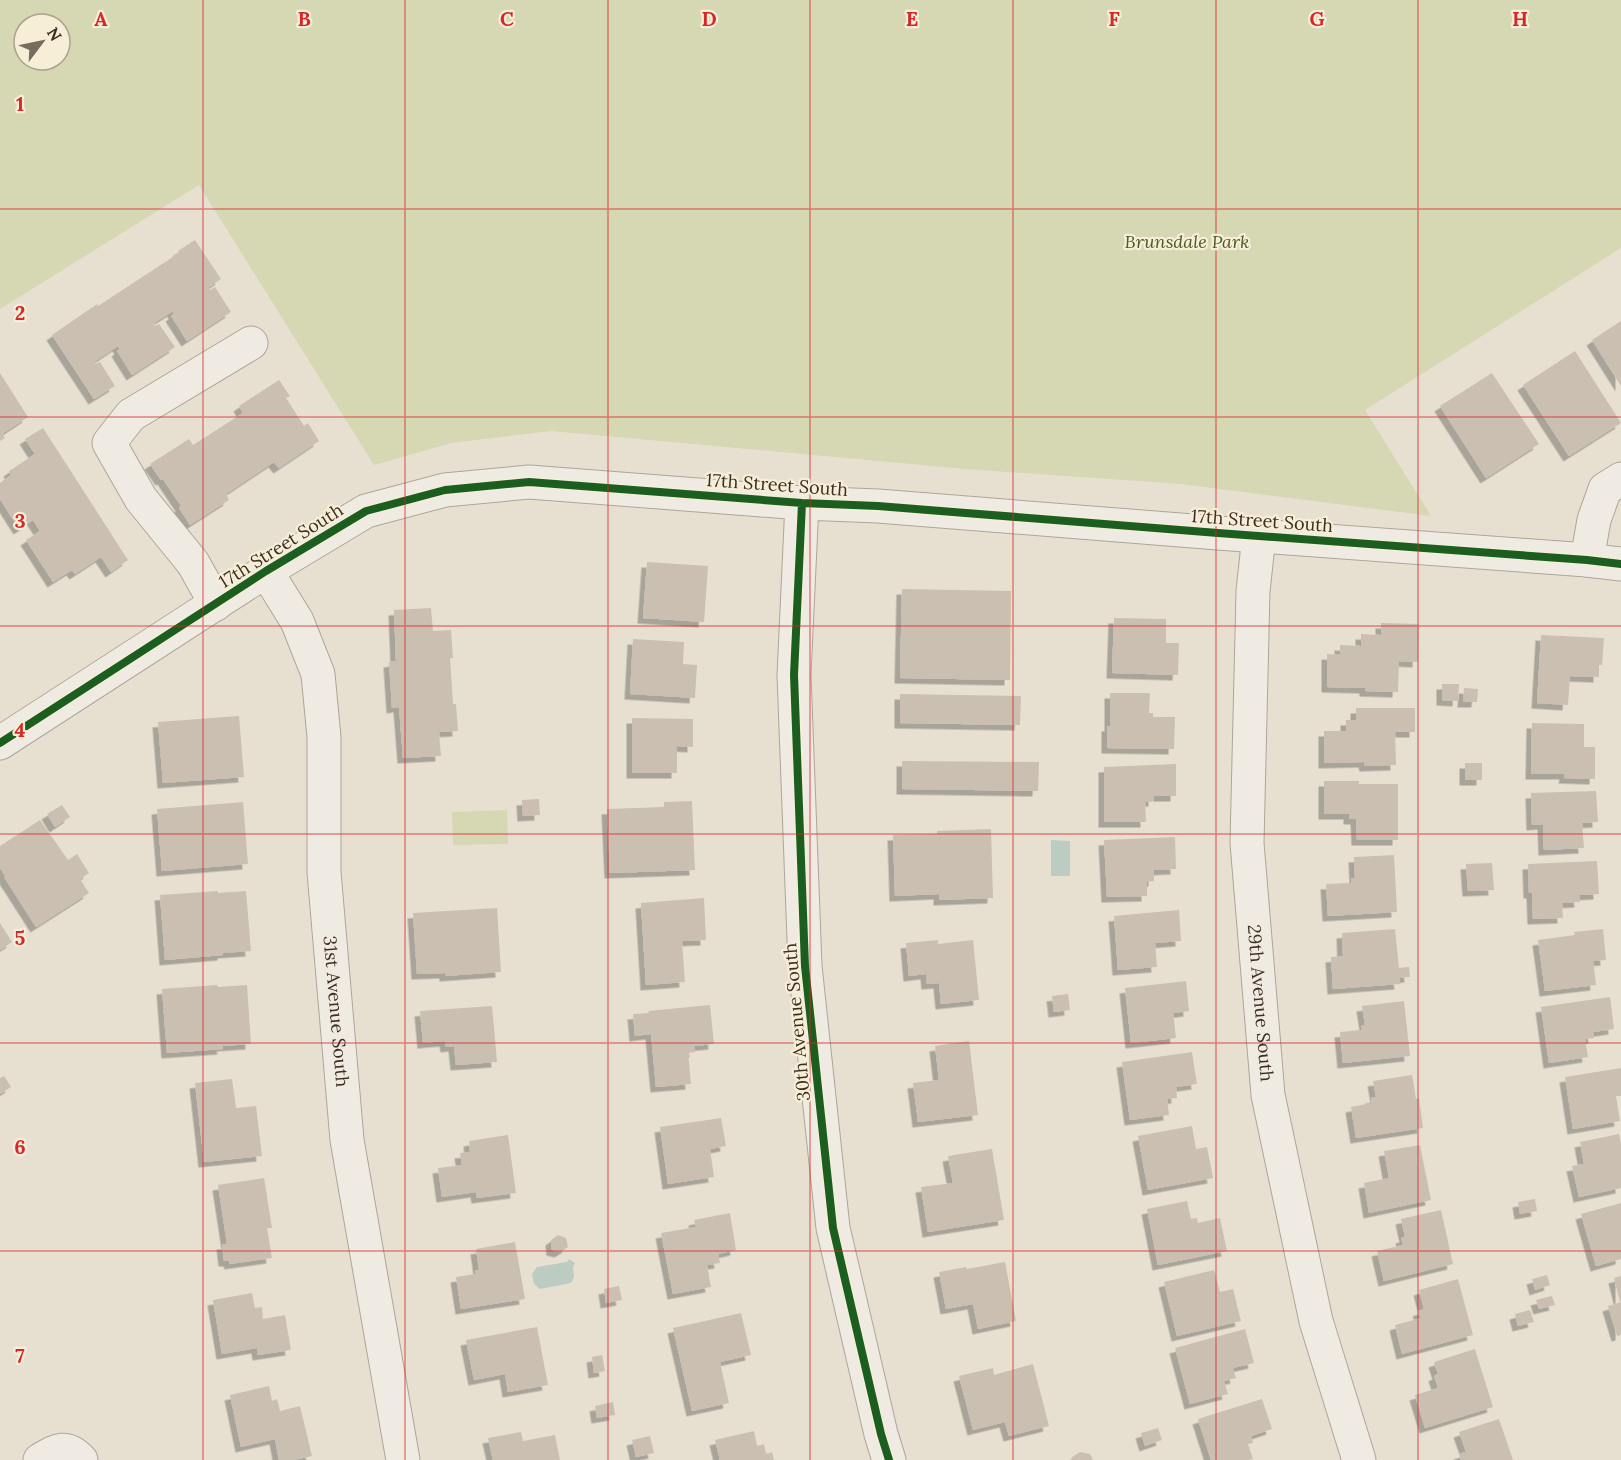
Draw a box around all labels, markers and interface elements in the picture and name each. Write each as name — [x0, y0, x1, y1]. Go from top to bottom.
text: A — [94, 6, 108, 31]
text: B — [297, 6, 311, 31]
text: C — [500, 6, 514, 31]
text: D — [701, 6, 717, 31]
text: E — [906, 6, 918, 31]
text: F — [1108, 6, 1120, 31]
text: G — [1309, 6, 1325, 31]
text: H — [1512, 6, 1528, 31]
north arrow — [12, 12, 72, 72]
text: N — [43, 24, 66, 45]
text: 1 — [16, 91, 24, 116]
park label: Brunsdale Park — [1125, 230, 1249, 253]
text: 2 — [15, 300, 25, 325]
street label: 17th Street South — [705, 468, 849, 501]
street label: 17th Street South — [214, 498, 347, 593]
street label: 17th Street South — [1190, 504, 1334, 537]
text: 3 — [14, 508, 26, 533]
text: 4 — [15, 717, 26, 742]
street label: 29th Avenue South — [1243, 923, 1279, 1083]
text: 5 — [15, 925, 26, 950]
street label: 31st Avenue South — [319, 935, 354, 1088]
street label: 30th Avenue South — [778, 942, 815, 1102]
text: 6 — [14, 1134, 26, 1159]
text: 7 — [15, 1343, 25, 1368]

